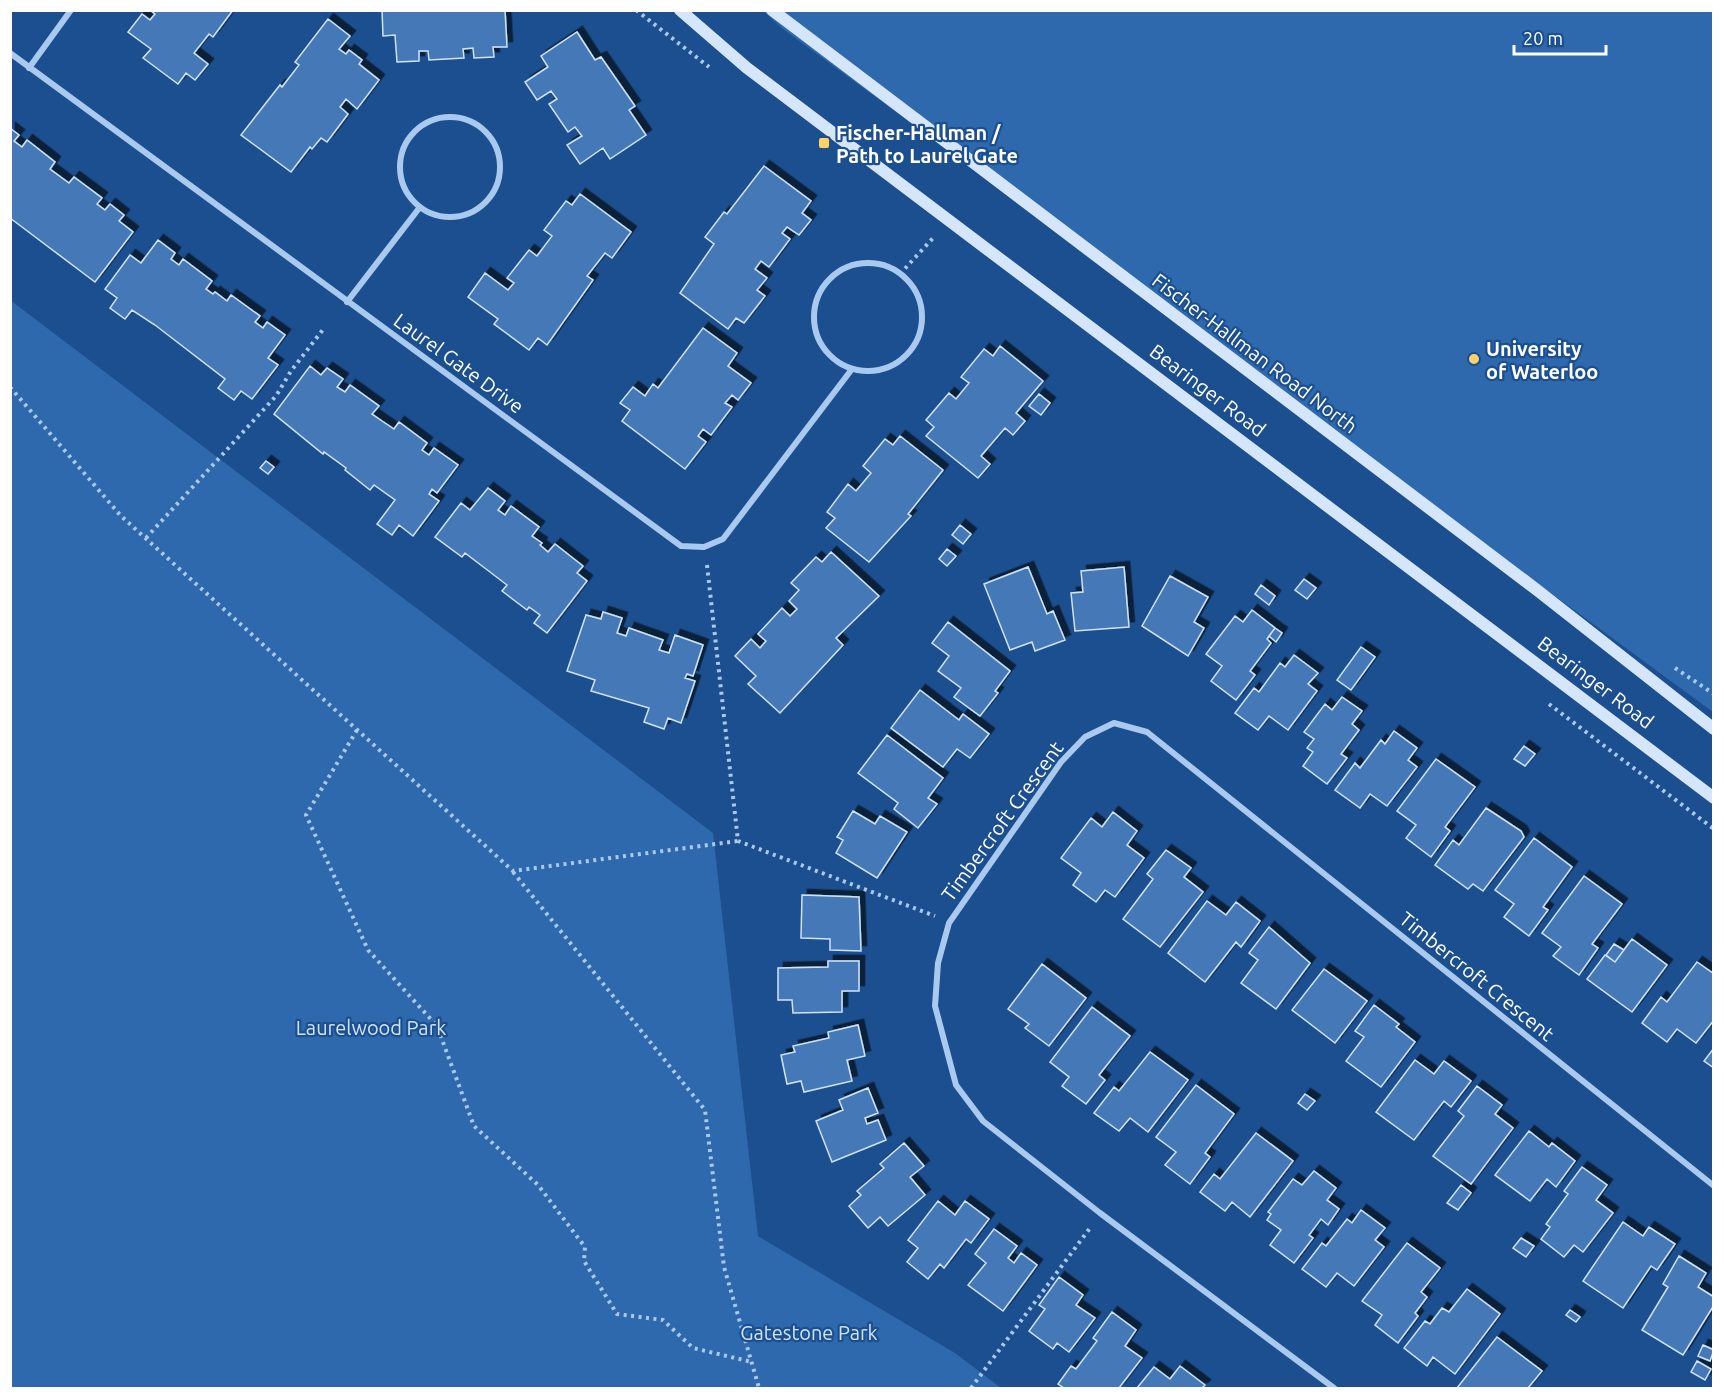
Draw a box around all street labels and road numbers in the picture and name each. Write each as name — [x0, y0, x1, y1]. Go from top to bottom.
street label: Fischer-Hallman Road North — [1148, 268, 1362, 438]
street label: Laurel Gate Drive — [390, 308, 528, 418]
street label: Bearinger Road — [1146, 339, 1270, 441]
street label: Bearinger Road — [1534, 631, 1658, 733]
street label: Timbercroft Crescent — [936, 737, 1068, 905]
street label: Timbercroft Crescent — [1395, 907, 1559, 1045]

